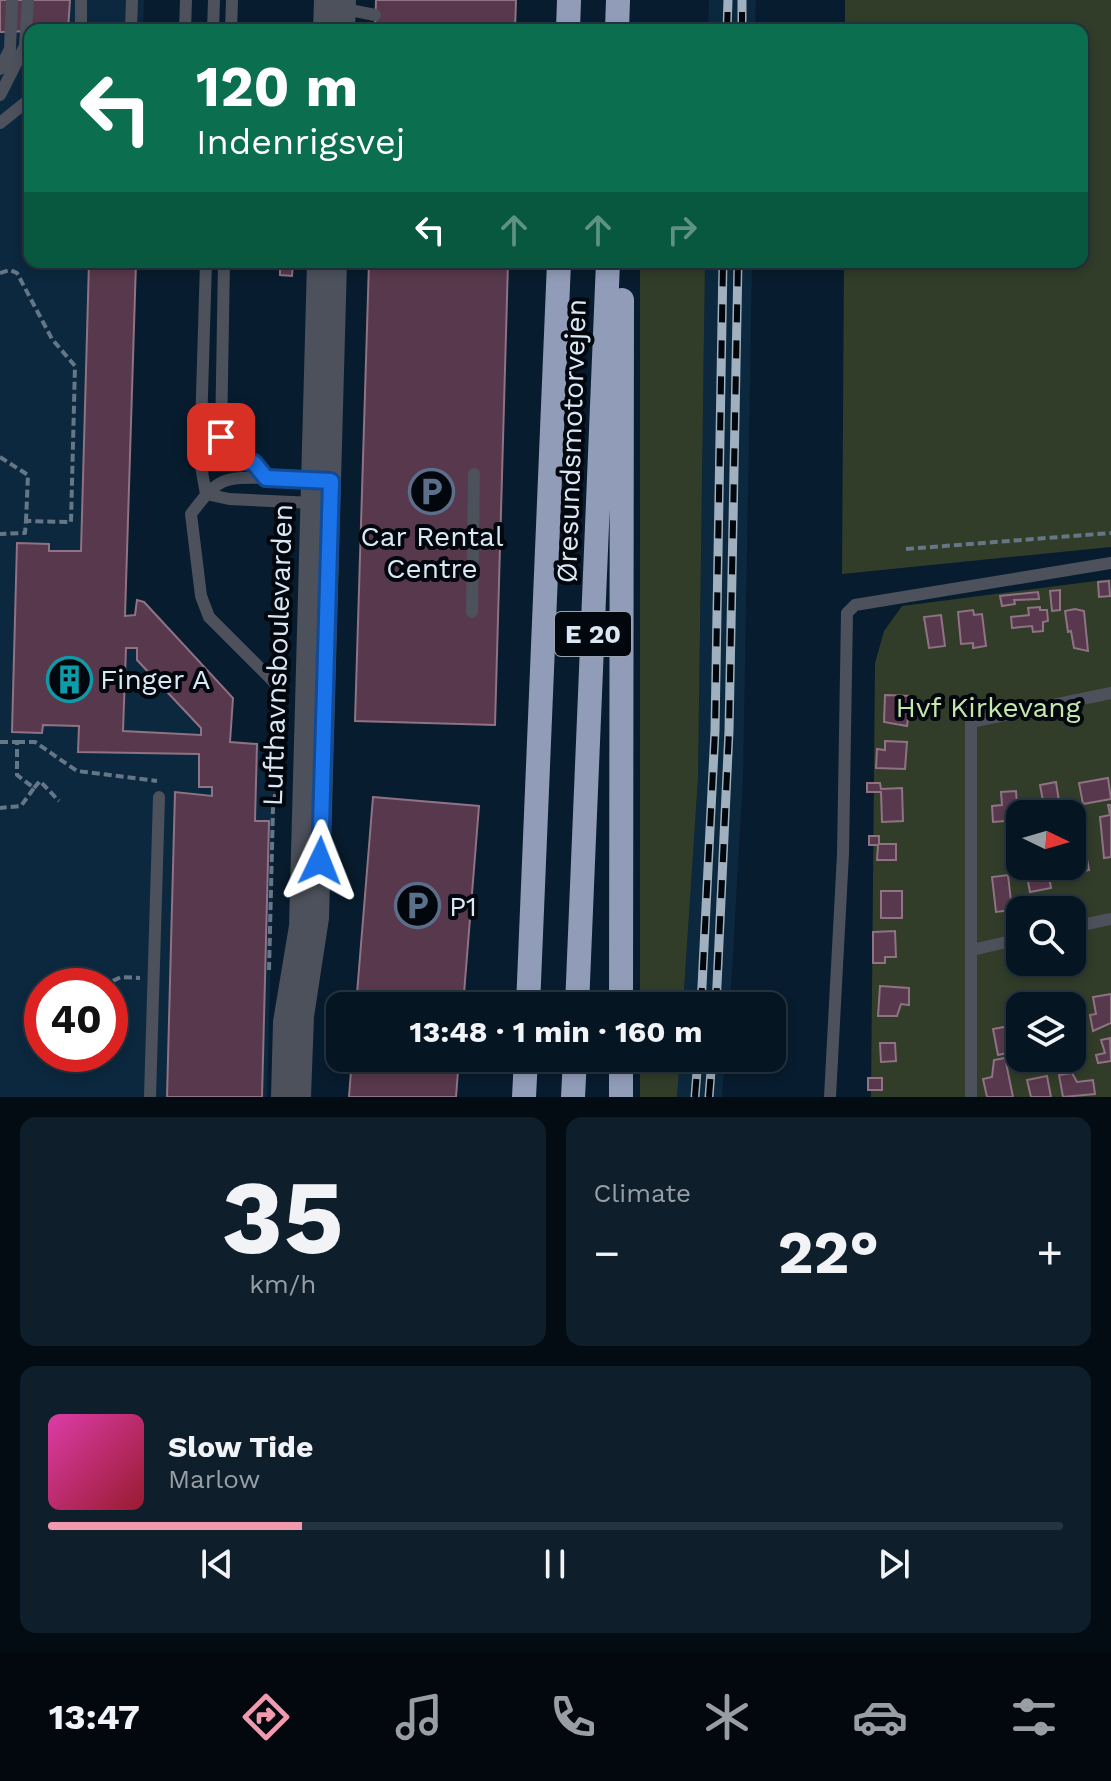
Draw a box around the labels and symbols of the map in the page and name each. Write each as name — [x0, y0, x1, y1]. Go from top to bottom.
street label: Øresundsmotorvejen — [550, 298, 593, 584]
pin — [187, 403, 255, 471]
parking icon: Car Rental Centre — [408, 468, 456, 516]
street label: Lufthavnsboulevarden — [256, 503, 299, 807]
place label: Car Rental Centre — [361, 520, 504, 585]
road number: E 20 — [555, 612, 631, 656]
building icon: Finger A — [45, 655, 93, 703]
place label: Finger A — [100, 663, 211, 696]
park label: Hvf Kirkevang — [895, 691, 1081, 724]
north arrow — [1006, 800, 1086, 880]
position arrow — [278, 819, 362, 903]
parking icon: P1 — [394, 882, 442, 930]
place label: P1 — [449, 890, 477, 923]
speed limit sign: 40 — [24, 968, 128, 1072]

